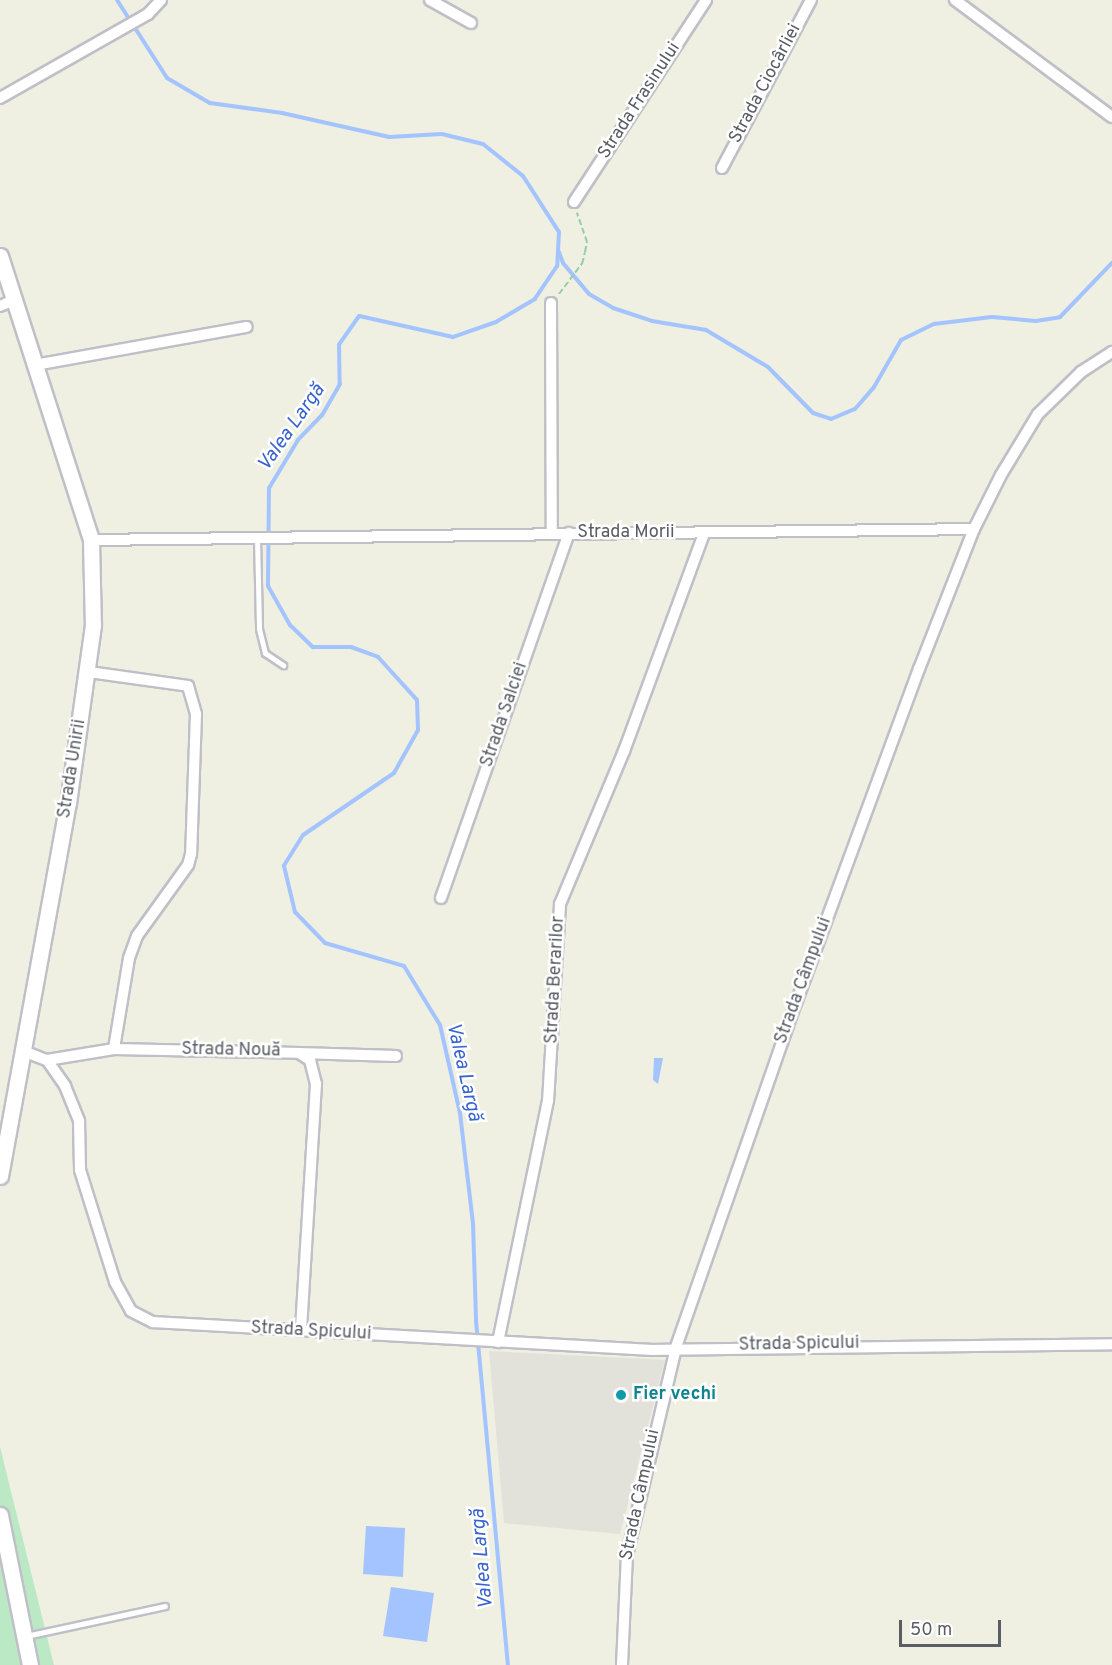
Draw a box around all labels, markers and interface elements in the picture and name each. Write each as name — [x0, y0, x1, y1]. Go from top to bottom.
street label: Strada Ciocârliei — [725, 21, 807, 147]
street label: Strada Frasinului — [594, 39, 686, 163]
water label: Valea Largă — [253, 380, 331, 476]
street label: Strada Morii — [577, 522, 675, 544]
street label: Strada Salciei — [477, 660, 533, 770]
street label: Strada Unirii — [55, 718, 91, 820]
street label: Strada Berarilor — [542, 915, 570, 1045]
street label: Strada Câmpului — [771, 915, 837, 1047]
water label: Valea Largă — [440, 1020, 486, 1124]
street label: Strada Nouă — [181, 1039, 281, 1063]
street label: Strada Spicului — [250, 1318, 372, 1346]
street label: Strada Spicului — [738, 1333, 860, 1357]
place label: Fier vechi — [633, 1384, 716, 1406]
marker: Fier vechi — [614, 1388, 628, 1402]
street label: Strada Câmpului — [617, 1428, 665, 1562]
water label: Valea Largă — [467, 1508, 499, 1610]
scale bar — [902, 1608, 1004, 1646]
text: 50 m — [910, 1619, 952, 1642]

